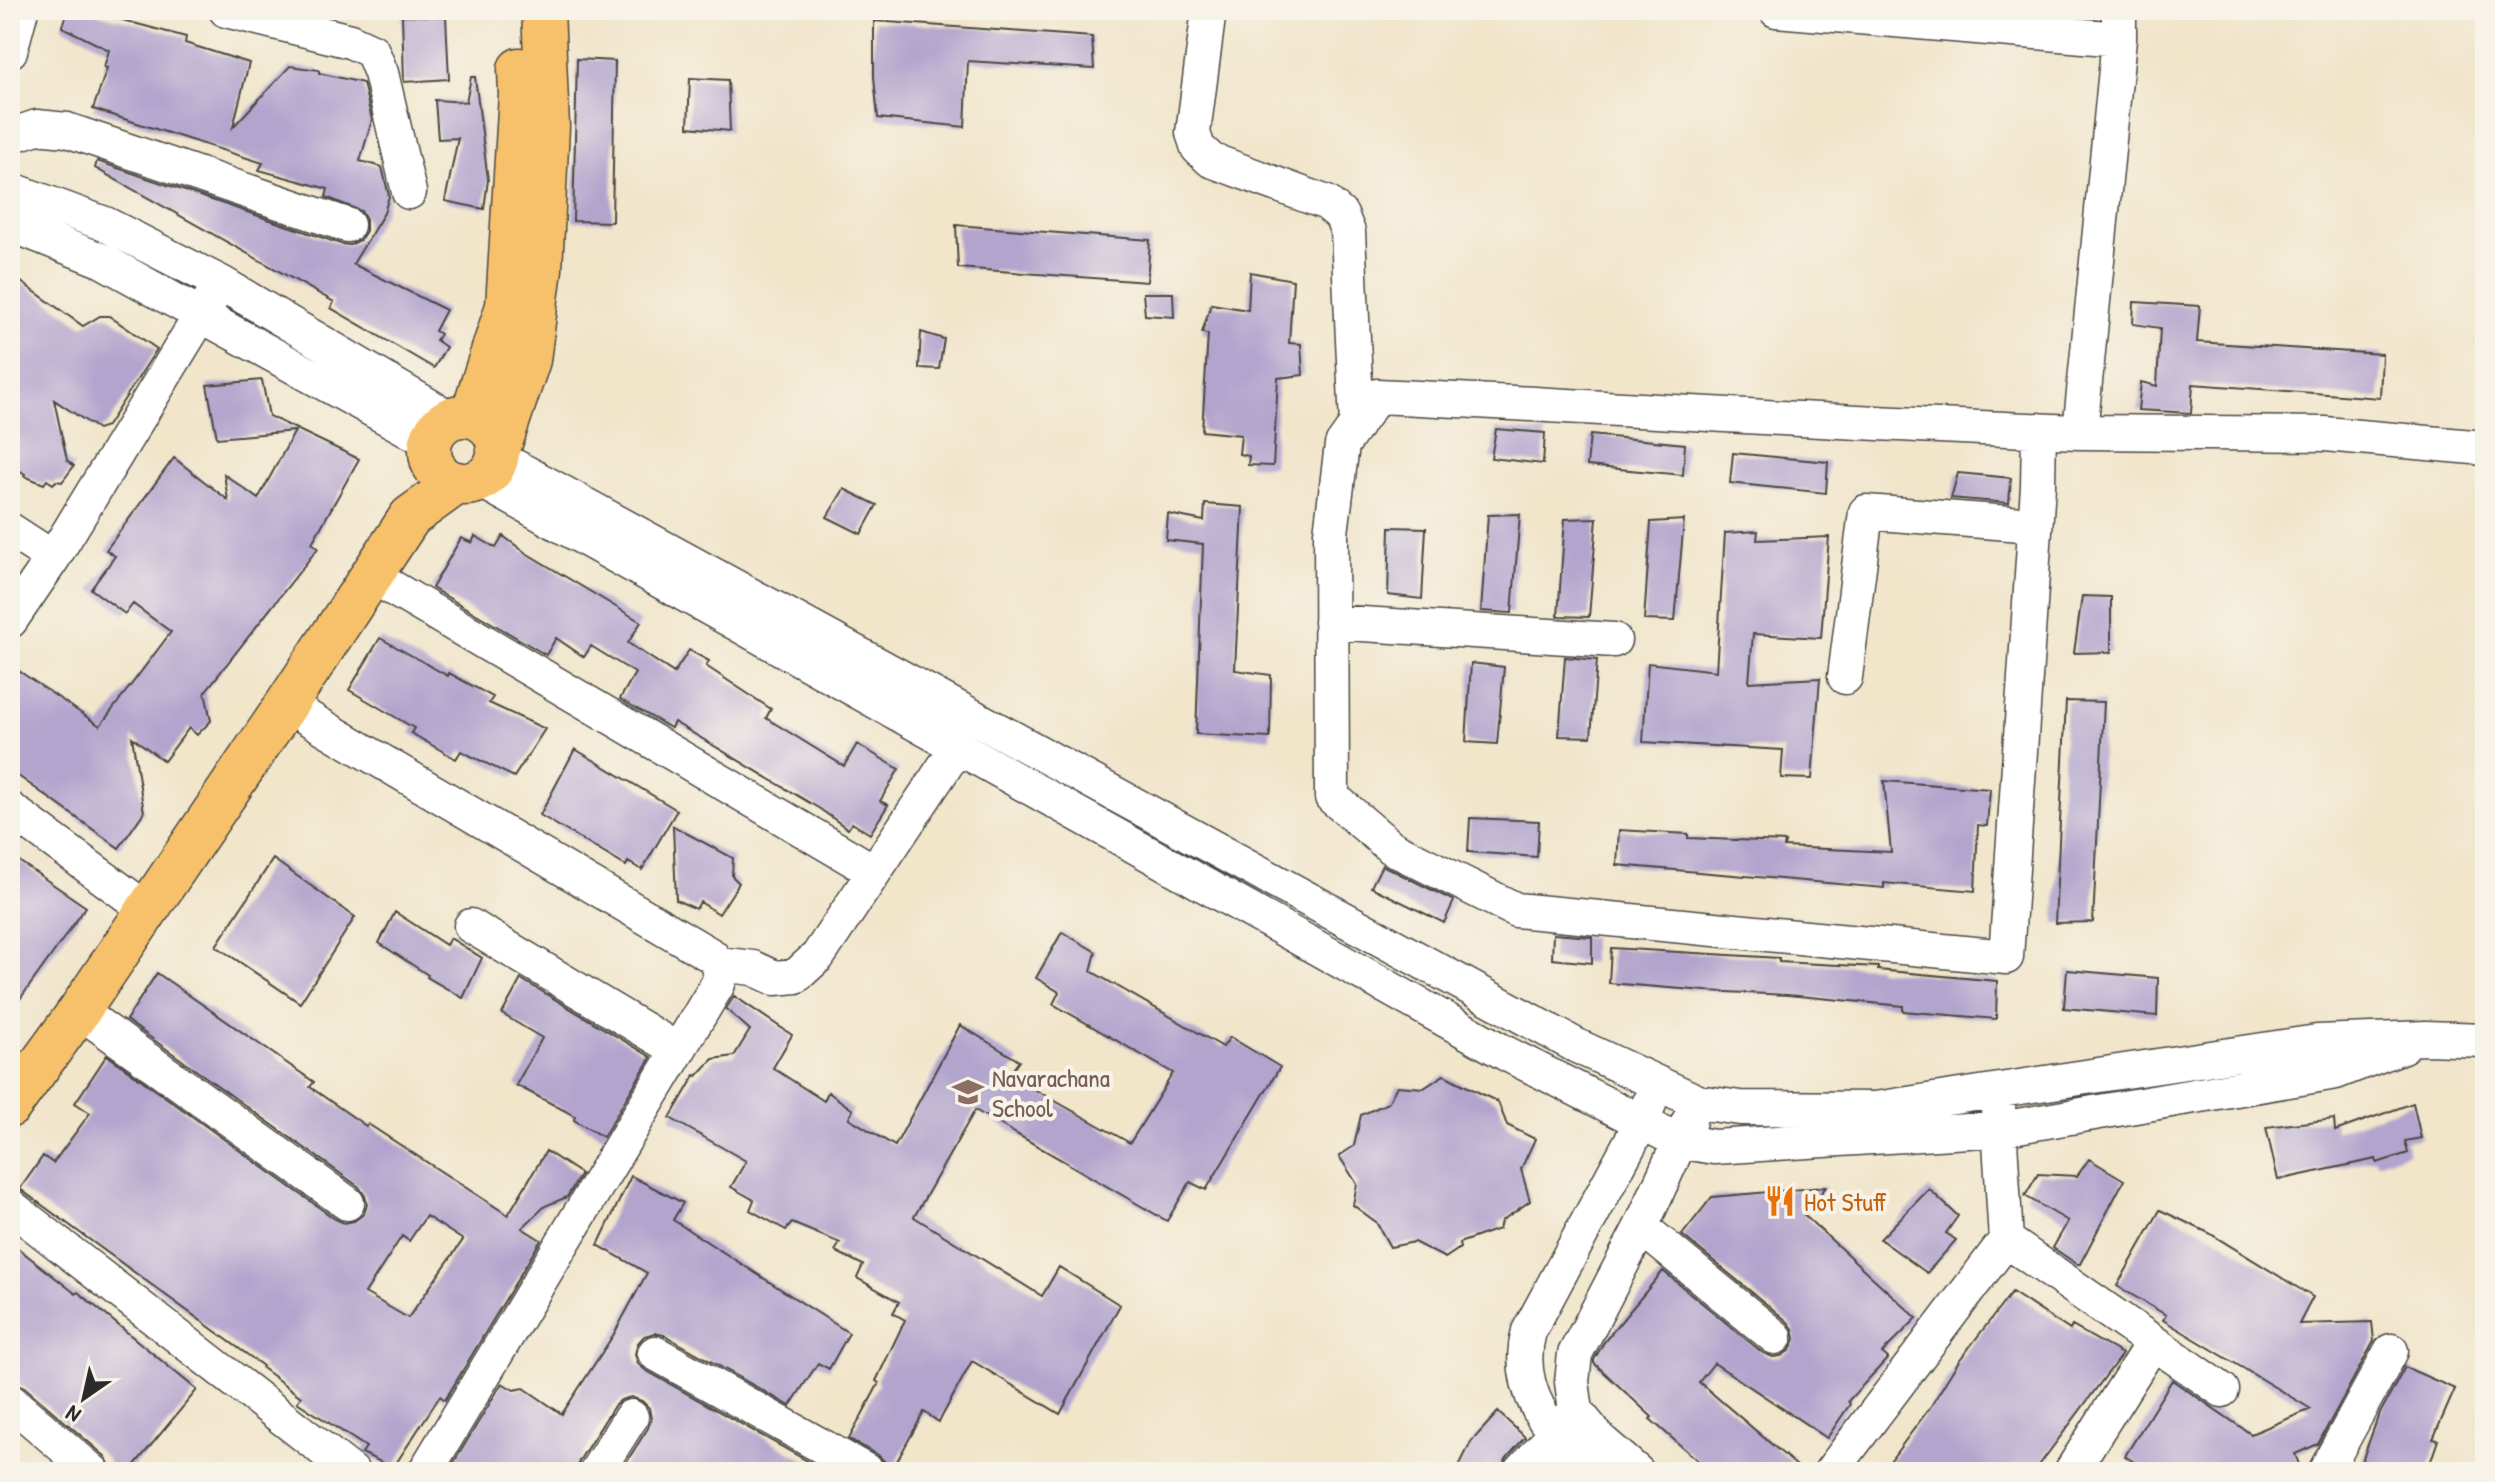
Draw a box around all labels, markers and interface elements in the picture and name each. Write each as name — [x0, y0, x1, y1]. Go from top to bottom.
place label: Navarachana School — [992, 1060, 1110, 1125]
school or university icon: Navarachana School — [951, 1075, 985, 1109]
restaurant icon: Hot Stuff — [1763, 1184, 1797, 1218]
place label: Hot Stuff — [1804, 1184, 1887, 1219]
north arrow — [44, 1358, 124, 1438]
text: N — [59, 1399, 86, 1430]

